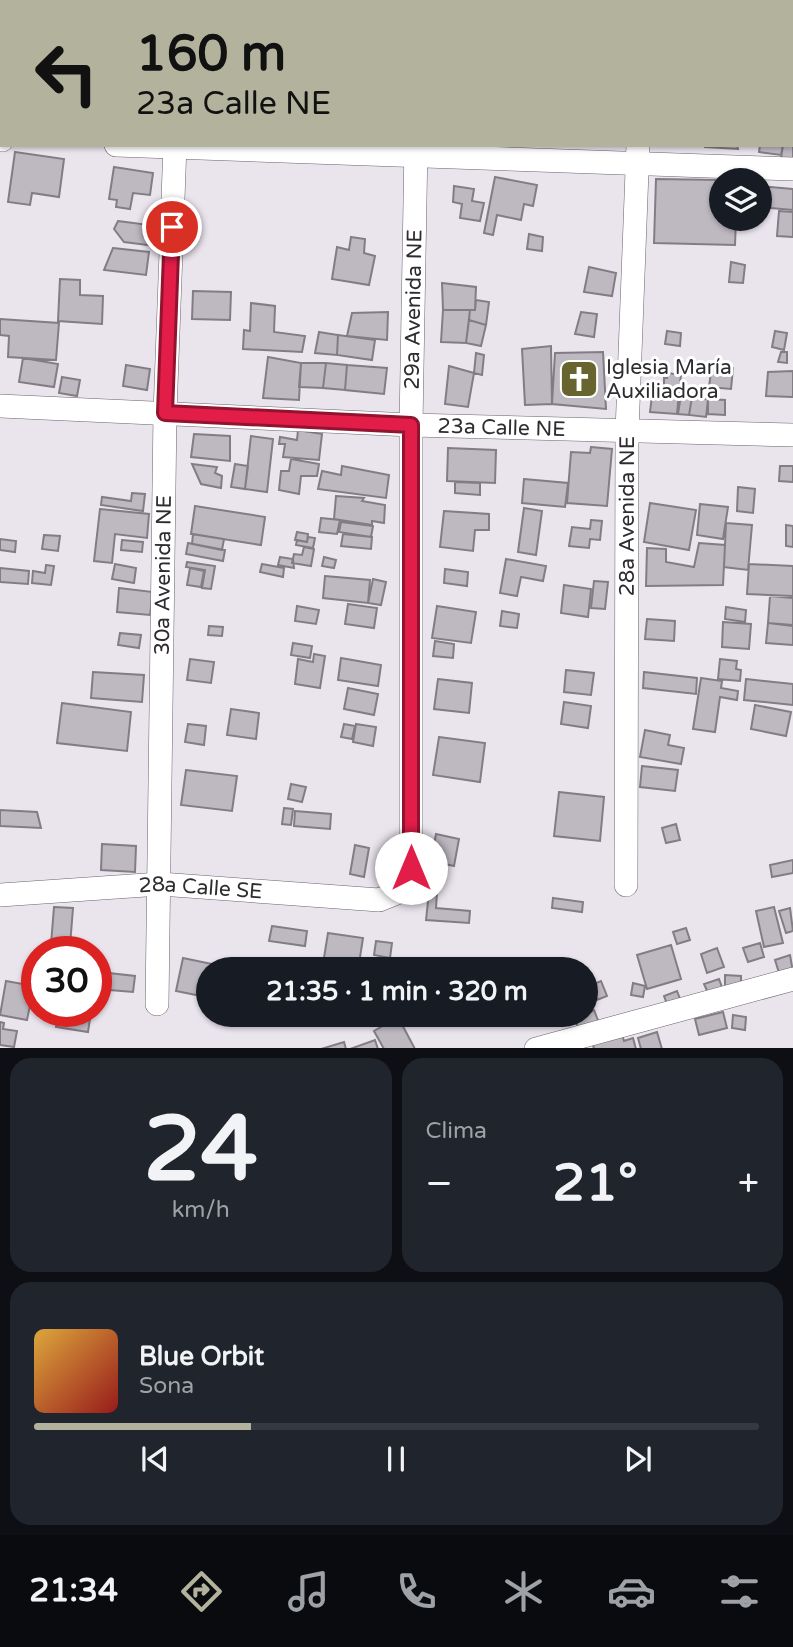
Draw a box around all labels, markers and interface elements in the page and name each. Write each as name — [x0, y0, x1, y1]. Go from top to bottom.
text: 160 m — [136, 25, 286, 84]
icon: left — [21, 28, 112, 119]
text: 23a Calle NE — [136, 85, 331, 123]
map controls — [709, 168, 772, 231]
button: layers — [709, 168, 772, 231]
pin — [142, 197, 202, 257]
icon: arrive — [153, 208, 191, 246]
street label: 29a Avenida NE — [399, 229, 427, 390]
place label: Iglesia María Auxiliadora — [606, 355, 732, 404]
church icon: Iglesia María Auxiliadora — [558, 358, 600, 400]
street label: 23a Calle NE — [437, 413, 566, 442]
street label: 28a Avenida NE — [614, 436, 639, 596]
street label: 30a Avenida NE — [149, 495, 176, 655]
position arrow — [374, 831, 448, 905]
street label: 28a Calle SE — [138, 871, 263, 904]
speed limit sign: 30 — [21, 936, 112, 1027]
text: 21:35 · 1 min · 320 m — [266, 976, 528, 1007]
text: 24 — [144, 1095, 258, 1205]
text: Clima — [426, 1117, 487, 1145]
text: 21° — [553, 1152, 638, 1215]
text: − — [426, 1161, 453, 1207]
text: + — [738, 1161, 759, 1207]
text: km/h — [172, 1196, 230, 1224]
text: Blue Orbit — [139, 1341, 264, 1372]
text: Sona — [139, 1372, 194, 1400]
icon: previous — [136, 1440, 174, 1478]
icon: pause — [377, 1440, 415, 1478]
icon: next — [619, 1440, 657, 1478]
icon: directions — [177, 1567, 226, 1616]
icon: music — [284, 1567, 333, 1616]
icon: phone — [392, 1567, 441, 1616]
icon: climate — [499, 1567, 548, 1616]
icon: car — [607, 1567, 656, 1616]
icon: filters — [715, 1567, 764, 1616]
text: 21:34 — [29, 1572, 118, 1610]

